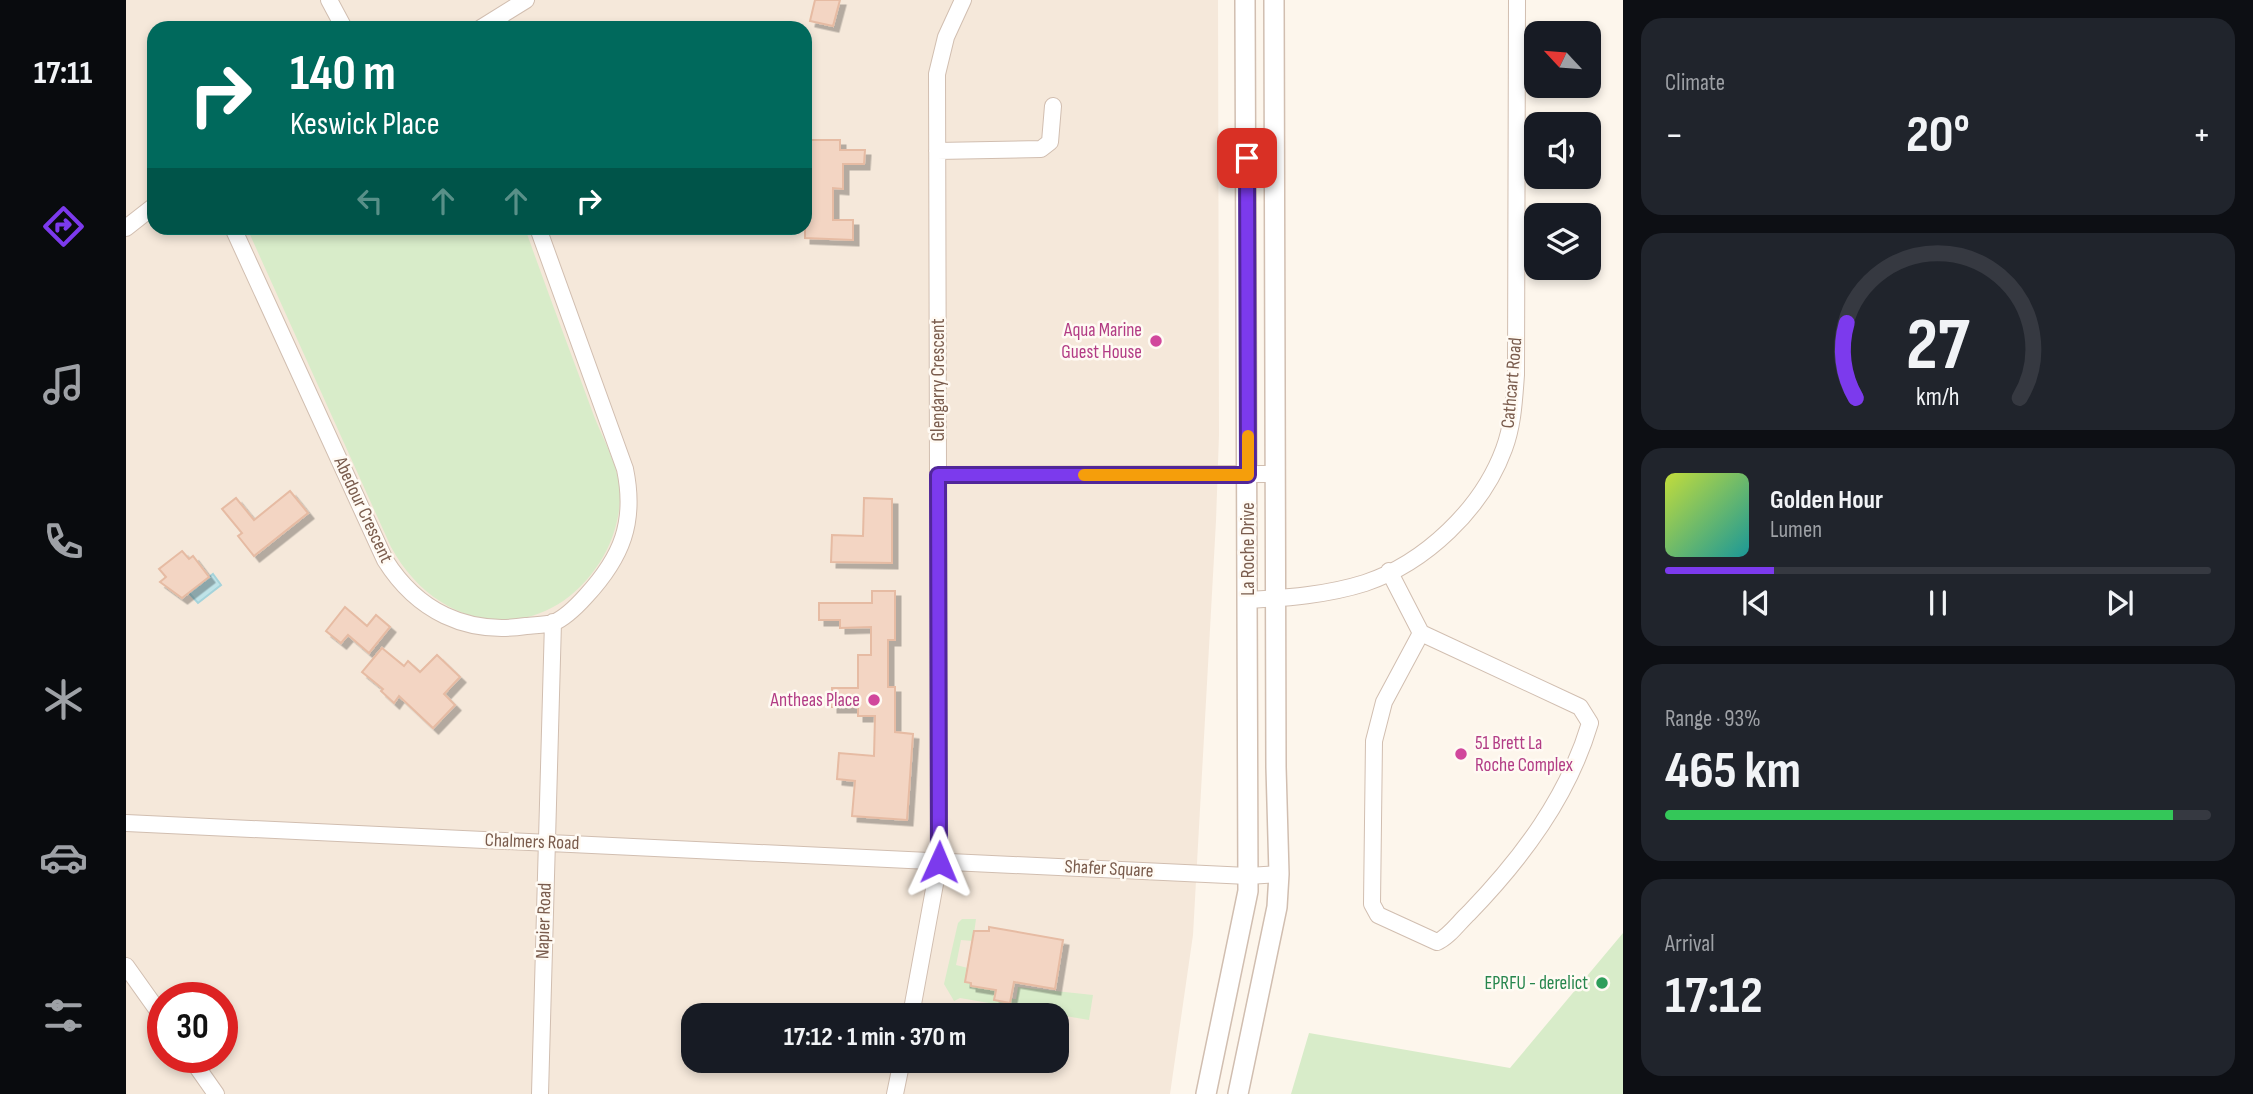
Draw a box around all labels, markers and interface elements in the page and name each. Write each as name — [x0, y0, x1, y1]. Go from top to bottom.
north arrow — [1524, 21, 1601, 98]
map controls — [1524, 21, 1601, 280]
text: 140 m — [290, 45, 396, 104]
icon: right — [175, 49, 266, 140]
text: 17:11 — [34, 54, 92, 93]
text: Climate — [1665, 69, 1725, 97]
text: 20° — [1906, 104, 1970, 167]
text: Keswick Place — [290, 105, 440, 144]
button: sound — [1524, 112, 1601, 189]
text: − — [1665, 113, 1684, 158]
text: + — [2192, 113, 2211, 158]
pin — [1217, 128, 1277, 188]
icon: arrive — [1228, 139, 1266, 177]
icon: left — [351, 182, 389, 220]
icon: ahead — [424, 182, 462, 220]
icon: ahead — [497, 182, 535, 220]
icon: right — [570, 182, 608, 220]
icon: directions — [39, 202, 88, 251]
button: layers — [1524, 203, 1601, 280]
text: 27 — [1906, 302, 1970, 390]
street label: Glengarry Crescent — [927, 318, 950, 441]
place label: Aqua Marine Guest House — [1061, 319, 1142, 364]
marker: Aqua Marine Guest House — [1148, 333, 1164, 349]
street label: Cathcart Road — [1497, 337, 1527, 429]
icon: music — [39, 360, 88, 409]
text: km/h — [1916, 382, 1960, 413]
street label: Abedour Crescent — [328, 453, 398, 567]
text: Golden Hour — [1770, 485, 1883, 516]
street label: La Roche Drive — [1237, 502, 1260, 596]
text: Lumen — [1770, 516, 1822, 544]
icon: phone — [39, 517, 88, 566]
icon: previous — [1737, 584, 1775, 622]
icon: pause — [1919, 584, 1957, 622]
icon: next — [2101, 584, 2139, 622]
icon: climate — [39, 675, 88, 724]
place label: Antheas Place — [769, 689, 860, 712]
marker: Antheas Place — [866, 692, 882, 708]
text: Range · 93% — [1665, 705, 1761, 733]
place label: 51 Brett La Roche Complex — [1475, 732, 1573, 777]
text: 465 km — [1665, 740, 1801, 803]
marker: 51 Brett La Roche Complex — [1453, 746, 1469, 762]
position arrow — [902, 825, 976, 899]
street label: Chalmers Road — [484, 829, 580, 855]
icon: car — [39, 833, 88, 882]
street label: Shafer Square — [1064, 855, 1154, 883]
street label: Napier Road — [531, 883, 557, 959]
text: Arrival — [1665, 930, 1714, 958]
text: 17:12 — [1665, 965, 1763, 1028]
place label: EPRFU - derelict — [1485, 972, 1588, 995]
marker: EPRFU - derelict — [1594, 975, 1610, 991]
speed limit sign: 30 — [147, 982, 238, 1073]
icon: filters — [39, 991, 88, 1040]
text: 17:12 · 1 min · 370 m — [784, 1022, 966, 1053]

